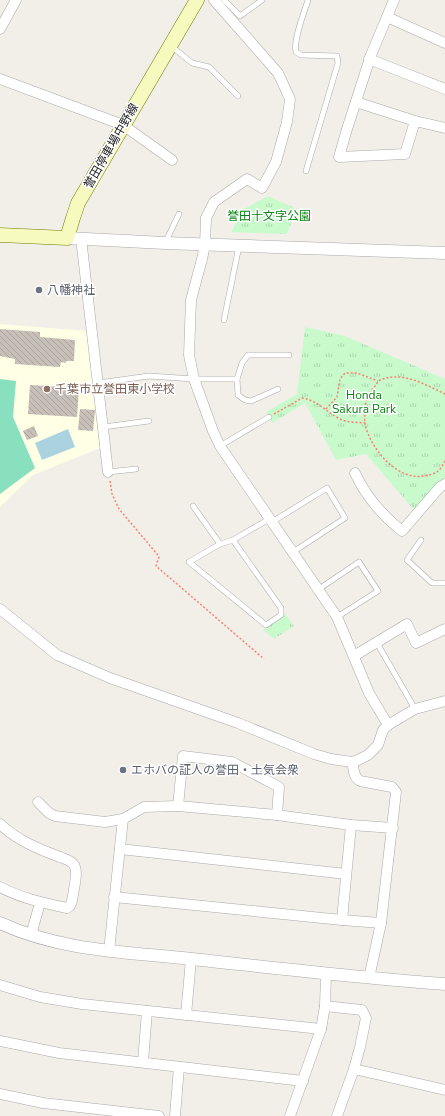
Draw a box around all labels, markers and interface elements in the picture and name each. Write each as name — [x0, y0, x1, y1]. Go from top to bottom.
street label: 誉田停車場中野線 — [80, 100, 142, 192]
park label: 誉田十文字公園 — [227, 208, 311, 224]
place label: 八幡神社 — [47, 282, 95, 298]
marker: 八幡神社 — [34, 285, 44, 295]
place label: 千葉市立誉田東小学校 — [55, 381, 175, 397]
marker: 千葉市立誉田東小学校 — [42, 384, 52, 394]
park label: Honda Sakura Park — [332, 387, 397, 417]
place label: エホバの証人の誉田・土気会衆 — [131, 762, 299, 778]
marker: エホバの証人の誉田・土気会衆 — [118, 765, 128, 775]

